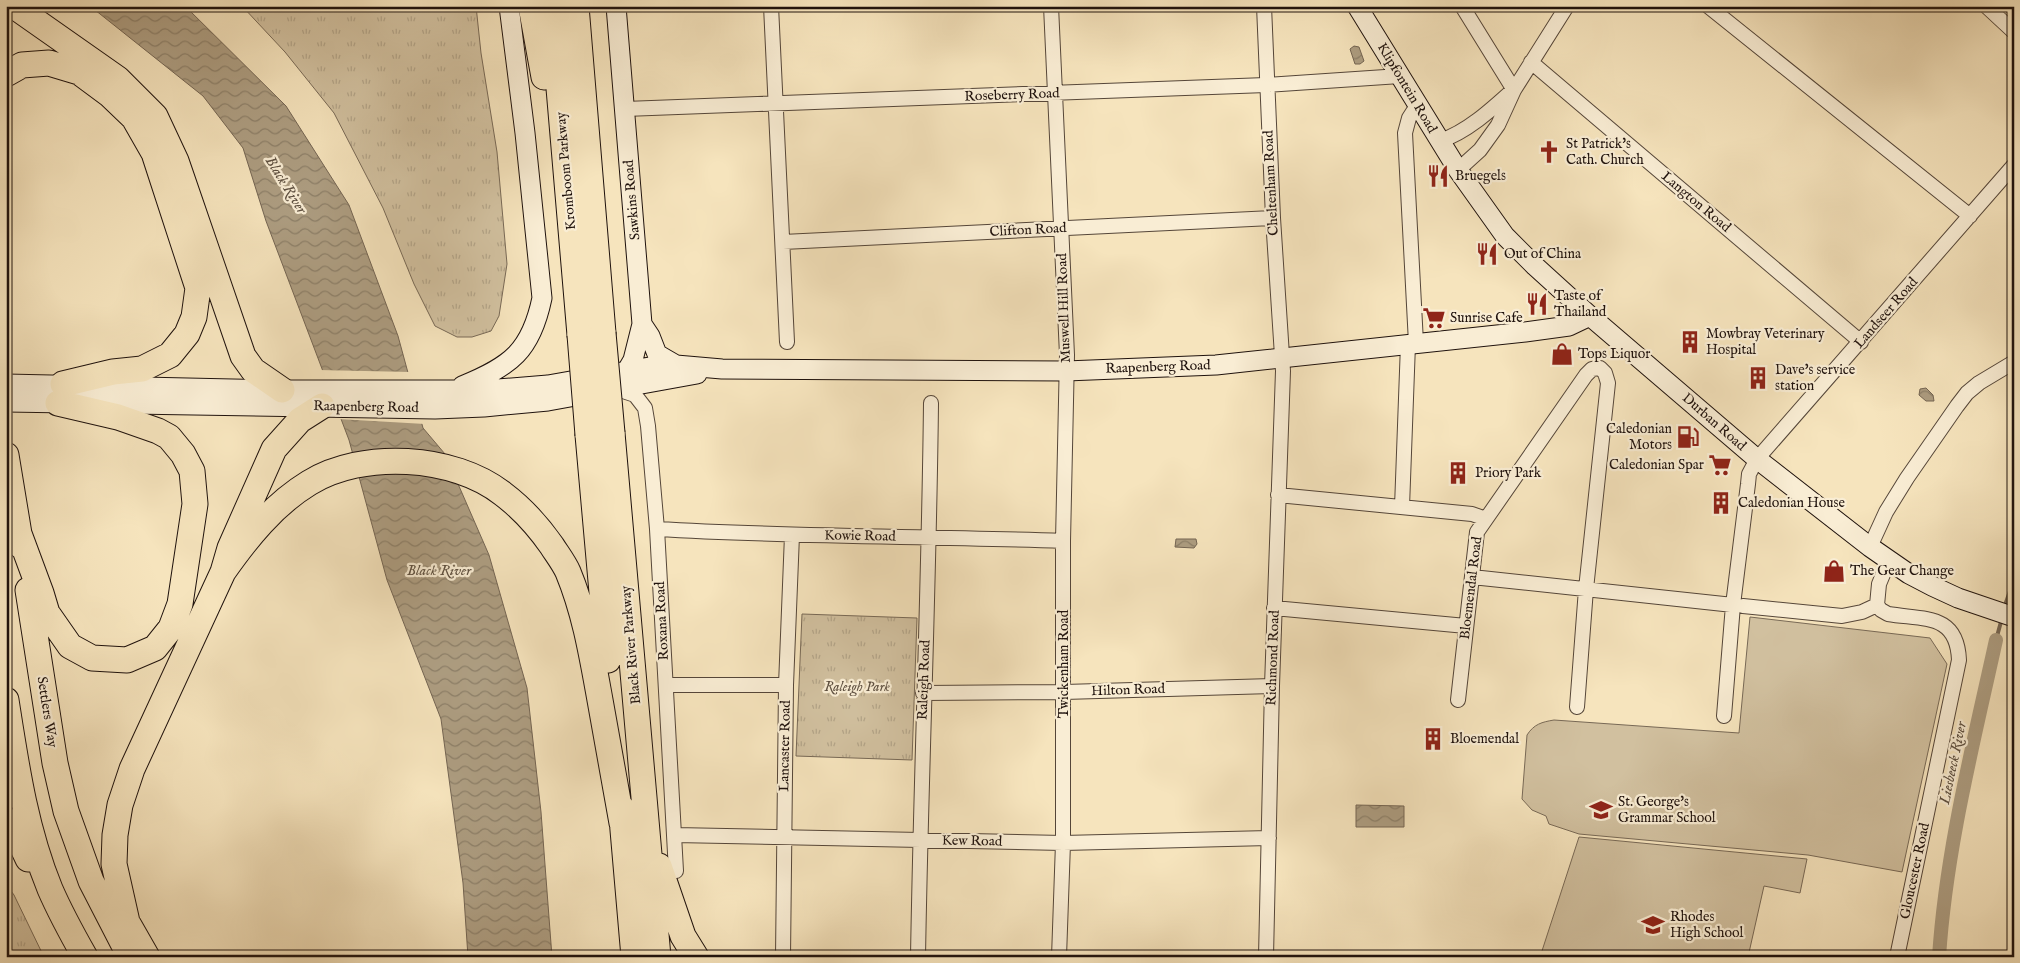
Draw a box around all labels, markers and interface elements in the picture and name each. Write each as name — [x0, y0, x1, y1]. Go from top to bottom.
street label: Klipfontein Road — [1373, 40, 1441, 137]
street label: Roseberry Road — [964, 84, 1060, 106]
street label: Kromboom Parkway — [552, 111, 580, 231]
street label: Cheltenham Road — [1259, 129, 1283, 236]
place label: St Patrick's Cath. Church — [1566, 135, 1644, 169]
church icon: St Patrick's Cath. Church — [1536, 139, 1562, 165]
water label: Black River — [261, 153, 312, 218]
street label: Sawkins Road — [619, 159, 644, 241]
restaurant icon: Bruegels — [1425, 163, 1451, 189]
place label: Bruegels — [1455, 167, 1506, 185]
street label: Langton Road — [1657, 168, 1735, 237]
street label: Clifton Road — [989, 219, 1067, 241]
restaurant icon: Out of China — [1474, 241, 1500, 267]
place label: Out of China — [1504, 245, 1582, 263]
street label: Muswell Hill Road — [1053, 252, 1075, 363]
street label: Landseer Road — [1850, 273, 1922, 352]
place label: Taste of Thailand — [1554, 287, 1607, 321]
restaurant icon: Taste of Thailand — [1524, 291, 1550, 317]
supermarket icon: Sunrise Cafe — [1421, 305, 1447, 331]
place label: Sunrise Cafe — [1450, 309, 1523, 327]
place label: Mowbray Veterinary Hospital — [1706, 325, 1825, 359]
building icon: Mowbray Veterinary Hospital — [1677, 329, 1703, 355]
shop icon: Tops Liquor — [1549, 341, 1575, 367]
place label: Tops Liquor — [1578, 345, 1650, 363]
street label: Raapenberg Road — [1105, 356, 1212, 378]
place label: Dave's service station — [1775, 361, 1856, 395]
building icon: Dave's service station — [1745, 365, 1771, 391]
street label: Durban Road — [1678, 389, 1750, 455]
street label: Raapenberg Road — [313, 397, 419, 417]
place label: Caledonian Motors — [1606, 420, 1673, 454]
fuel station icon: Caledonian Motors — [1675, 424, 1701, 450]
supermarket icon: Caledonian Spar — [1707, 452, 1733, 478]
place label: Caledonian Spar — [1609, 456, 1704, 474]
building icon: Priory Park — [1445, 460, 1471, 486]
place label: Priory Park — [1475, 464, 1542, 482]
building icon: Caledonian House — [1708, 490, 1734, 516]
place label: Caledonian House — [1738, 494, 1845, 512]
street label: Kowie Road — [824, 526, 896, 546]
street label: Bloemendal Road — [1456, 535, 1486, 641]
shop icon: The Gear Change — [1821, 558, 1847, 584]
water label: Black River — [407, 561, 472, 580]
place label: The Gear Change — [1850, 562, 1955, 580]
street label: Roxana Road — [651, 581, 673, 661]
street label: Black River Parkway — [617, 585, 645, 705]
street label: Twickenham Road — [1055, 609, 1073, 718]
street label: Richmond Road — [1262, 609, 1284, 706]
street label: Raleigh Road — [914, 639, 934, 720]
street label: Settlers Way — [32, 675, 62, 749]
park label: Raleigh Park — [824, 678, 890, 697]
street label: Hilton Road — [1091, 680, 1166, 700]
street label: Lancaster Road — [775, 700, 795, 792]
water label: Liesbeeck River — [1935, 719, 1971, 807]
building icon: Bloemendal — [1420, 726, 1446, 752]
place label: Bloemendal — [1450, 730, 1519, 748]
place label: St. George's Grammar School — [1618, 793, 1716, 827]
school or university icon: St. George's Grammar School — [1588, 797, 1614, 823]
street label: Gloucester Road — [1896, 821, 1934, 921]
street label: Kew Road — [942, 831, 1003, 851]
place label: Rhodes High School — [1670, 908, 1743, 942]
school or university icon: Rhodes High School — [1640, 912, 1666, 938]

